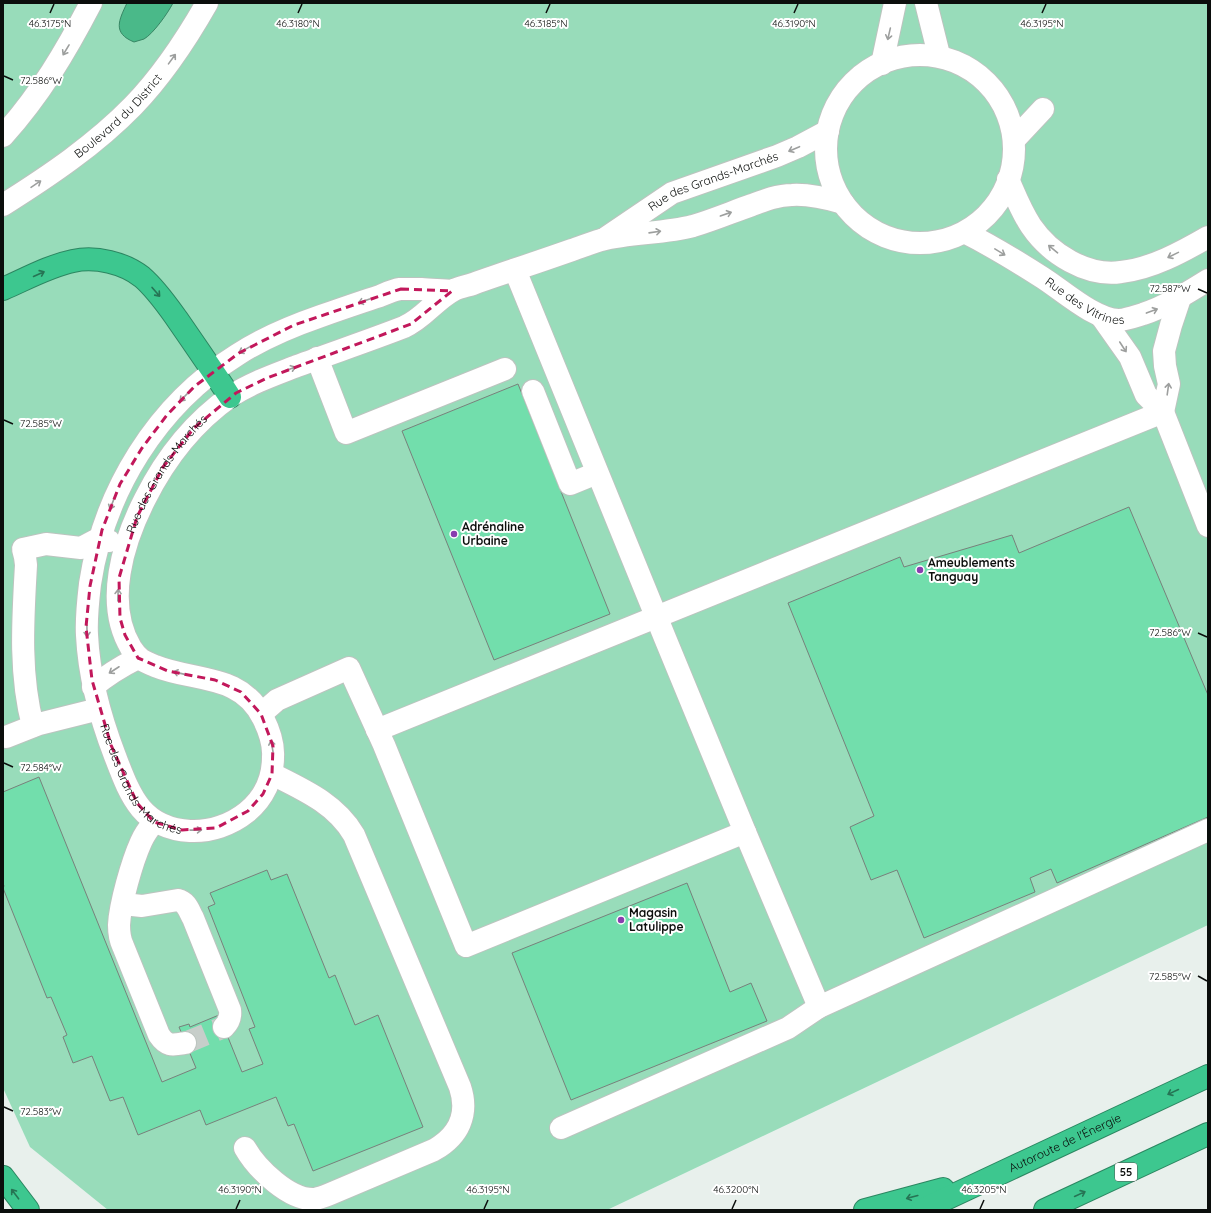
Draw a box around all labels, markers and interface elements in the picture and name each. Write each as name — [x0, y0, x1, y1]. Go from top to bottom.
text: 46.3175°N — [29, 17, 71, 30]
text: 46.3180°N — [276, 17, 320, 30]
text: 46.3185°N — [525, 17, 567, 30]
text: 46.3190°N — [772, 17, 816, 30]
text: 46.3195°N — [1020, 17, 1064, 30]
one-way arrow — [885, 27, 893, 40]
one-way arrow — [61, 44, 69, 56]
one-way arrow — [168, 54, 176, 65]
street label: Boulevard du District — [71, 71, 165, 161]
text: 72.586°W — [20, 74, 62, 87]
one-way arrow — [788, 146, 800, 154]
street label: Rue des Grands-Marchés — [645, 148, 781, 214]
one-way arrow — [30, 180, 41, 188]
one-way arrow — [719, 210, 731, 218]
one-way arrow — [648, 228, 661, 236]
one-way arrow — [1047, 244, 1058, 253]
one-way arrow — [994, 248, 1005, 256]
one-way arrow — [1168, 252, 1180, 259]
one-way arrow — [32, 269, 44, 277]
street label: Rue des Vitrines — [1042, 274, 1126, 327]
text: 72.587°W — [1149, 282, 1191, 295]
one-way arrow — [152, 287, 161, 297]
one-way arrow — [358, 298, 371, 305]
one-way arrow — [1146, 306, 1158, 314]
one-way arrow — [1119, 342, 1127, 353]
one-way arrow — [238, 347, 250, 355]
one-way arrow — [284, 364, 296, 372]
one-way arrow — [1164, 382, 1172, 395]
one-way arrow — [179, 392, 189, 402]
street label: Rue des Grands-Marchés — [123, 411, 210, 535]
text: 72.585°W — [20, 417, 62, 430]
one-way arrow — [107, 498, 115, 510]
place label: Adrénaline Urbaine — [462, 519, 524, 548]
marker: Adrénaline Urbaine — [449, 529, 459, 539]
place label: Ameublements Tanguay — [928, 555, 1015, 584]
marker: Ameublements Tanguay — [915, 565, 925, 575]
one-way arrow — [114, 589, 122, 602]
one-way arrow — [83, 624, 90, 637]
text: 72.586°W — [1149, 626, 1191, 639]
one-way arrow — [109, 666, 120, 674]
one-way arrow — [172, 669, 185, 677]
street label: Rue des Grands-Marchés — [97, 722, 183, 837]
one-way arrow — [268, 740, 276, 753]
text: 72.584°W — [20, 761, 62, 774]
one-way arrow — [189, 826, 202, 834]
place label: Magasin Latulippe — [629, 905, 683, 934]
marker: Magasin Latulippe — [616, 915, 626, 925]
text: 72.585°W — [1149, 970, 1191, 983]
one-way arrow — [1167, 1089, 1179, 1096]
text: 72.583°W — [20, 1105, 62, 1118]
street label: Autoroute de l'Énergie — [1006, 1110, 1124, 1175]
road number: 55 — [1115, 1163, 1137, 1181]
text: 46.3190°N — [218, 1183, 262, 1196]
text: 46.3195°N — [466, 1183, 510, 1196]
text: 46.3200°N — [713, 1183, 759, 1196]
text: 46.3205°N — [961, 1183, 1007, 1196]
one-way arrow — [11, 1188, 19, 1199]
one-way arrow — [1074, 1190, 1086, 1197]
one-way arrow — [906, 1194, 919, 1201]

